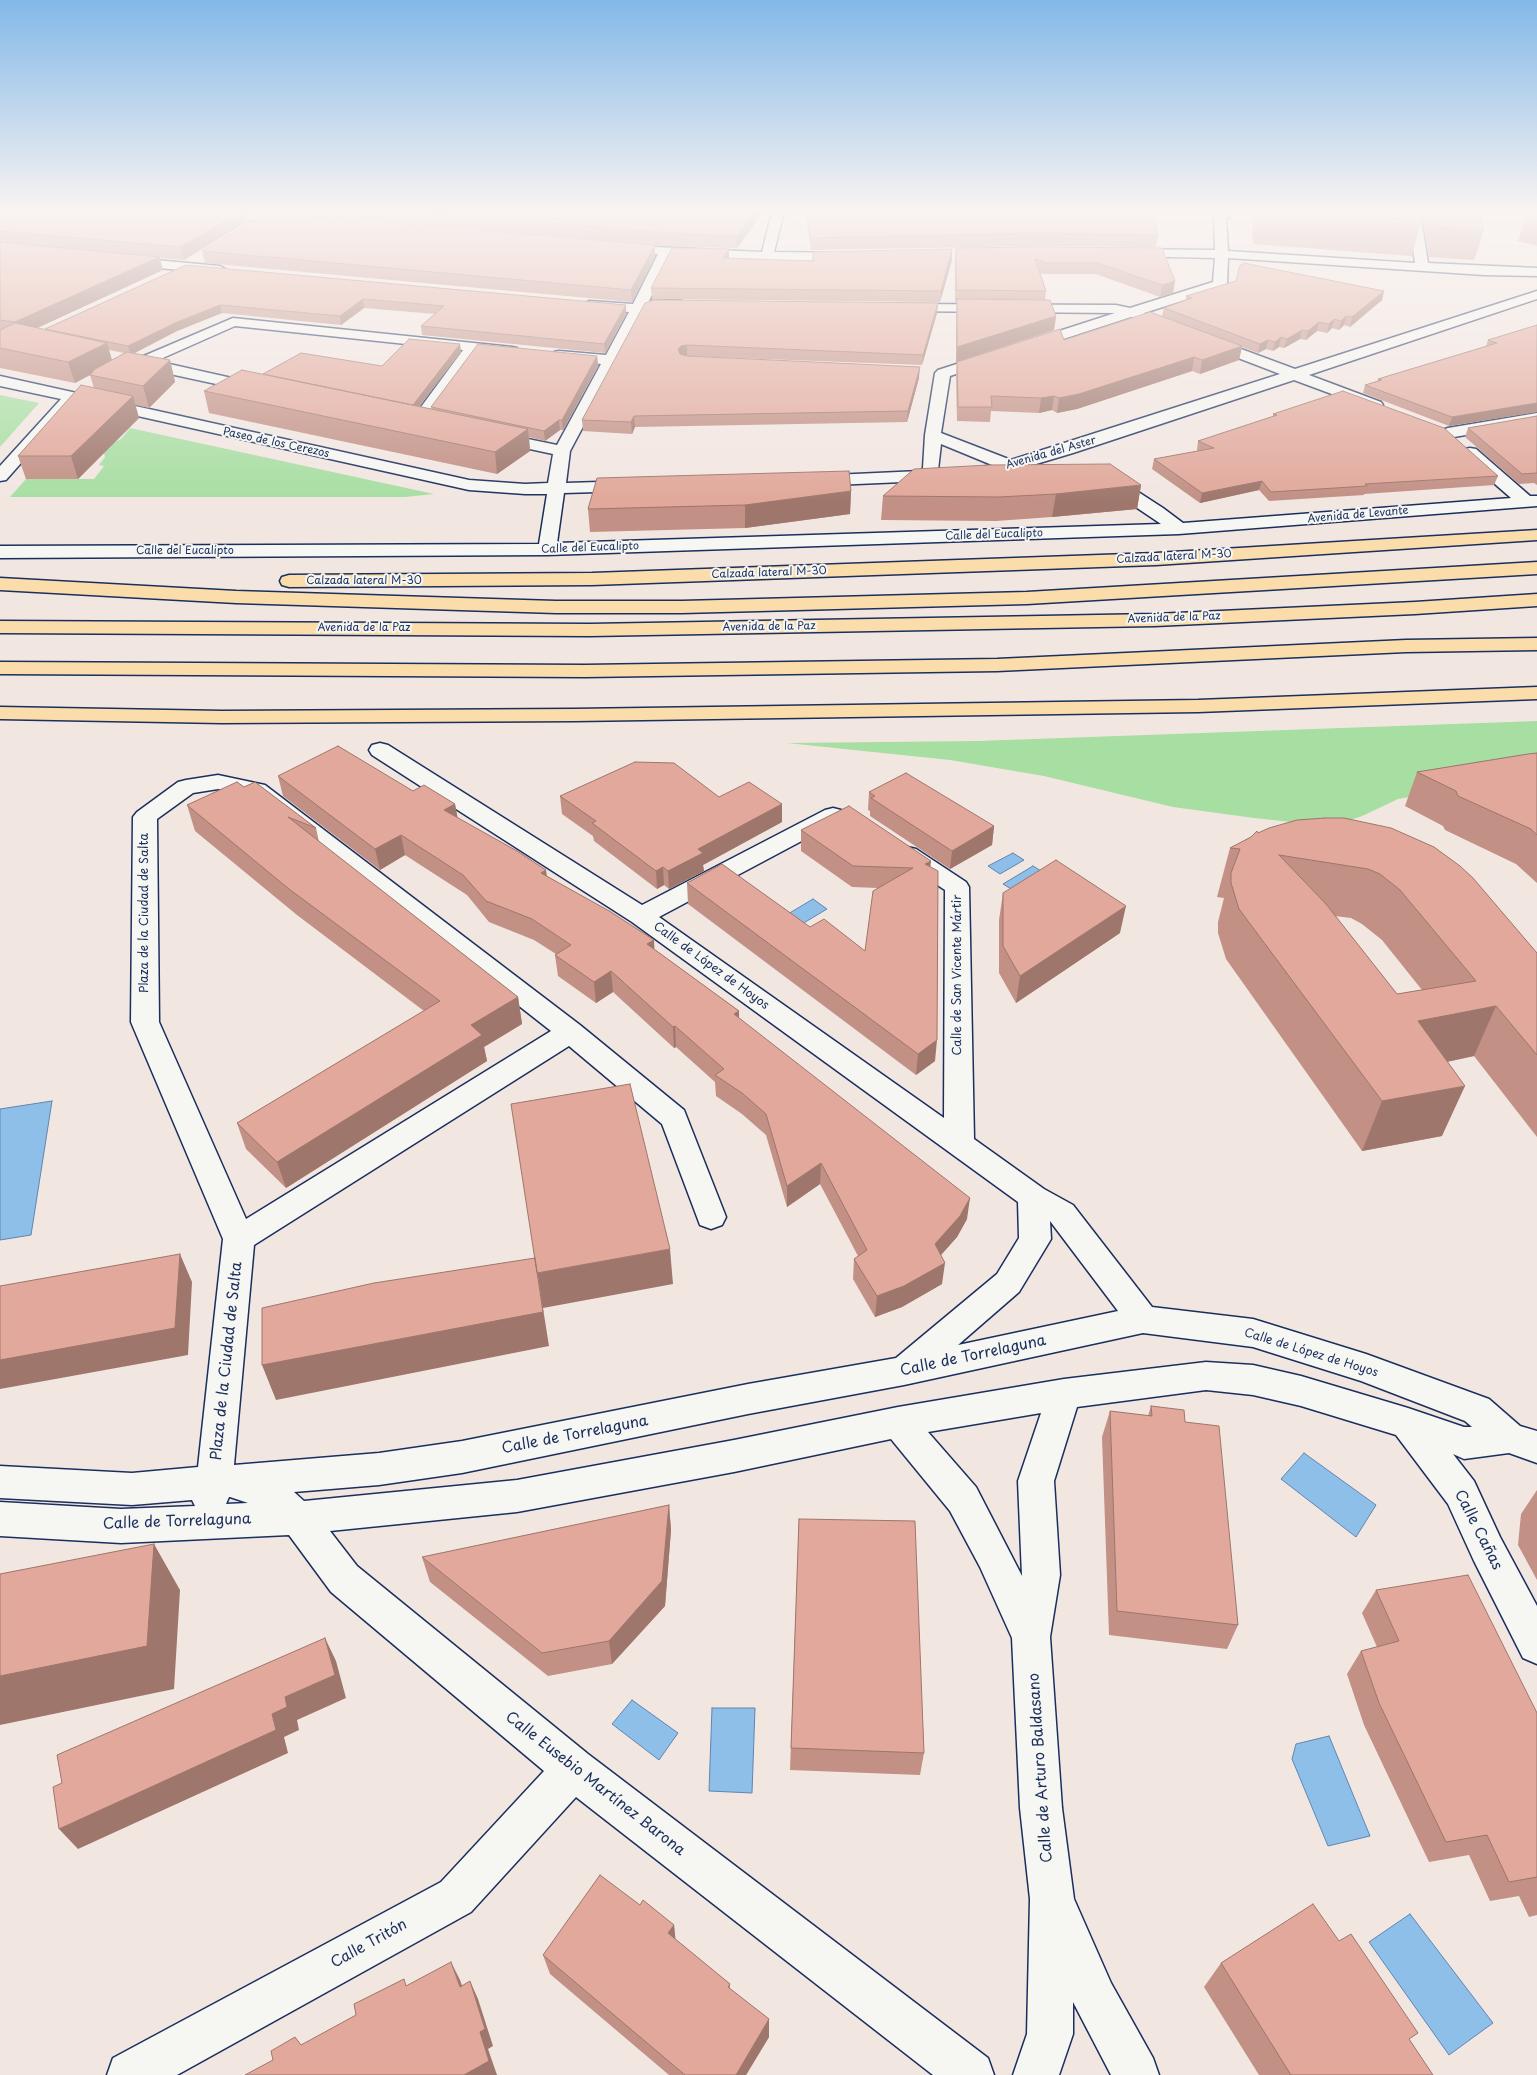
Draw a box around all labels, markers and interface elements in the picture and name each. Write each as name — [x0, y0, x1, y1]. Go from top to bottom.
street label: Paseo de los Cerezos — [221, 425, 331, 461]
street label: Avenida del Aster — [1004, 434, 1098, 472]
street label: Avenida de Levante — [1307, 504, 1409, 526]
street label: Calle del Eucalipto — [945, 527, 1043, 543]
street label: Calle del Eucalipto — [541, 540, 639, 556]
street label: Calle del Eucalipto — [136, 544, 234, 558]
street label: Calzada lateral M-30 — [1116, 547, 1232, 567]
street label: Calzada lateral M-30 — [711, 564, 827, 582]
street label: Calzada lateral M-30 — [306, 574, 422, 588]
street label: Avenida de la Paz — [1127, 610, 1221, 626]
street label: Avenida de la Paz — [722, 620, 816, 634]
street label: Avenida de la Paz — [317, 621, 411, 635]
street label: Plaza de la Ciudad de Salta — [138, 833, 152, 993]
street label: Calle de San Vicente Mártir — [951, 895, 965, 1055]
street label: Calle de López de Hoyos — [650, 919, 772, 1013]
street label: Plaza de la Ciudad de Salta — [208, 1261, 246, 1461]
street label: Calle de López de Hoyos — [1242, 1326, 1380, 1380]
street label: Calle de Torrelaguna — [898, 1332, 1048, 1380]
street label: Calle de Torrelaguna — [500, 1412, 650, 1458]
street label: Calle Cañas — [1450, 1487, 1506, 1573]
street label: Calle de Torrelaguna — [102, 1510, 252, 1534]
street label: Calle de Arturo Baldasano — [1025, 1672, 1057, 1864]
street label: Calle Eusebio Martínez Barona — [502, 1708, 688, 1860]
street label: Calle Tritón — [328, 1916, 410, 1972]

